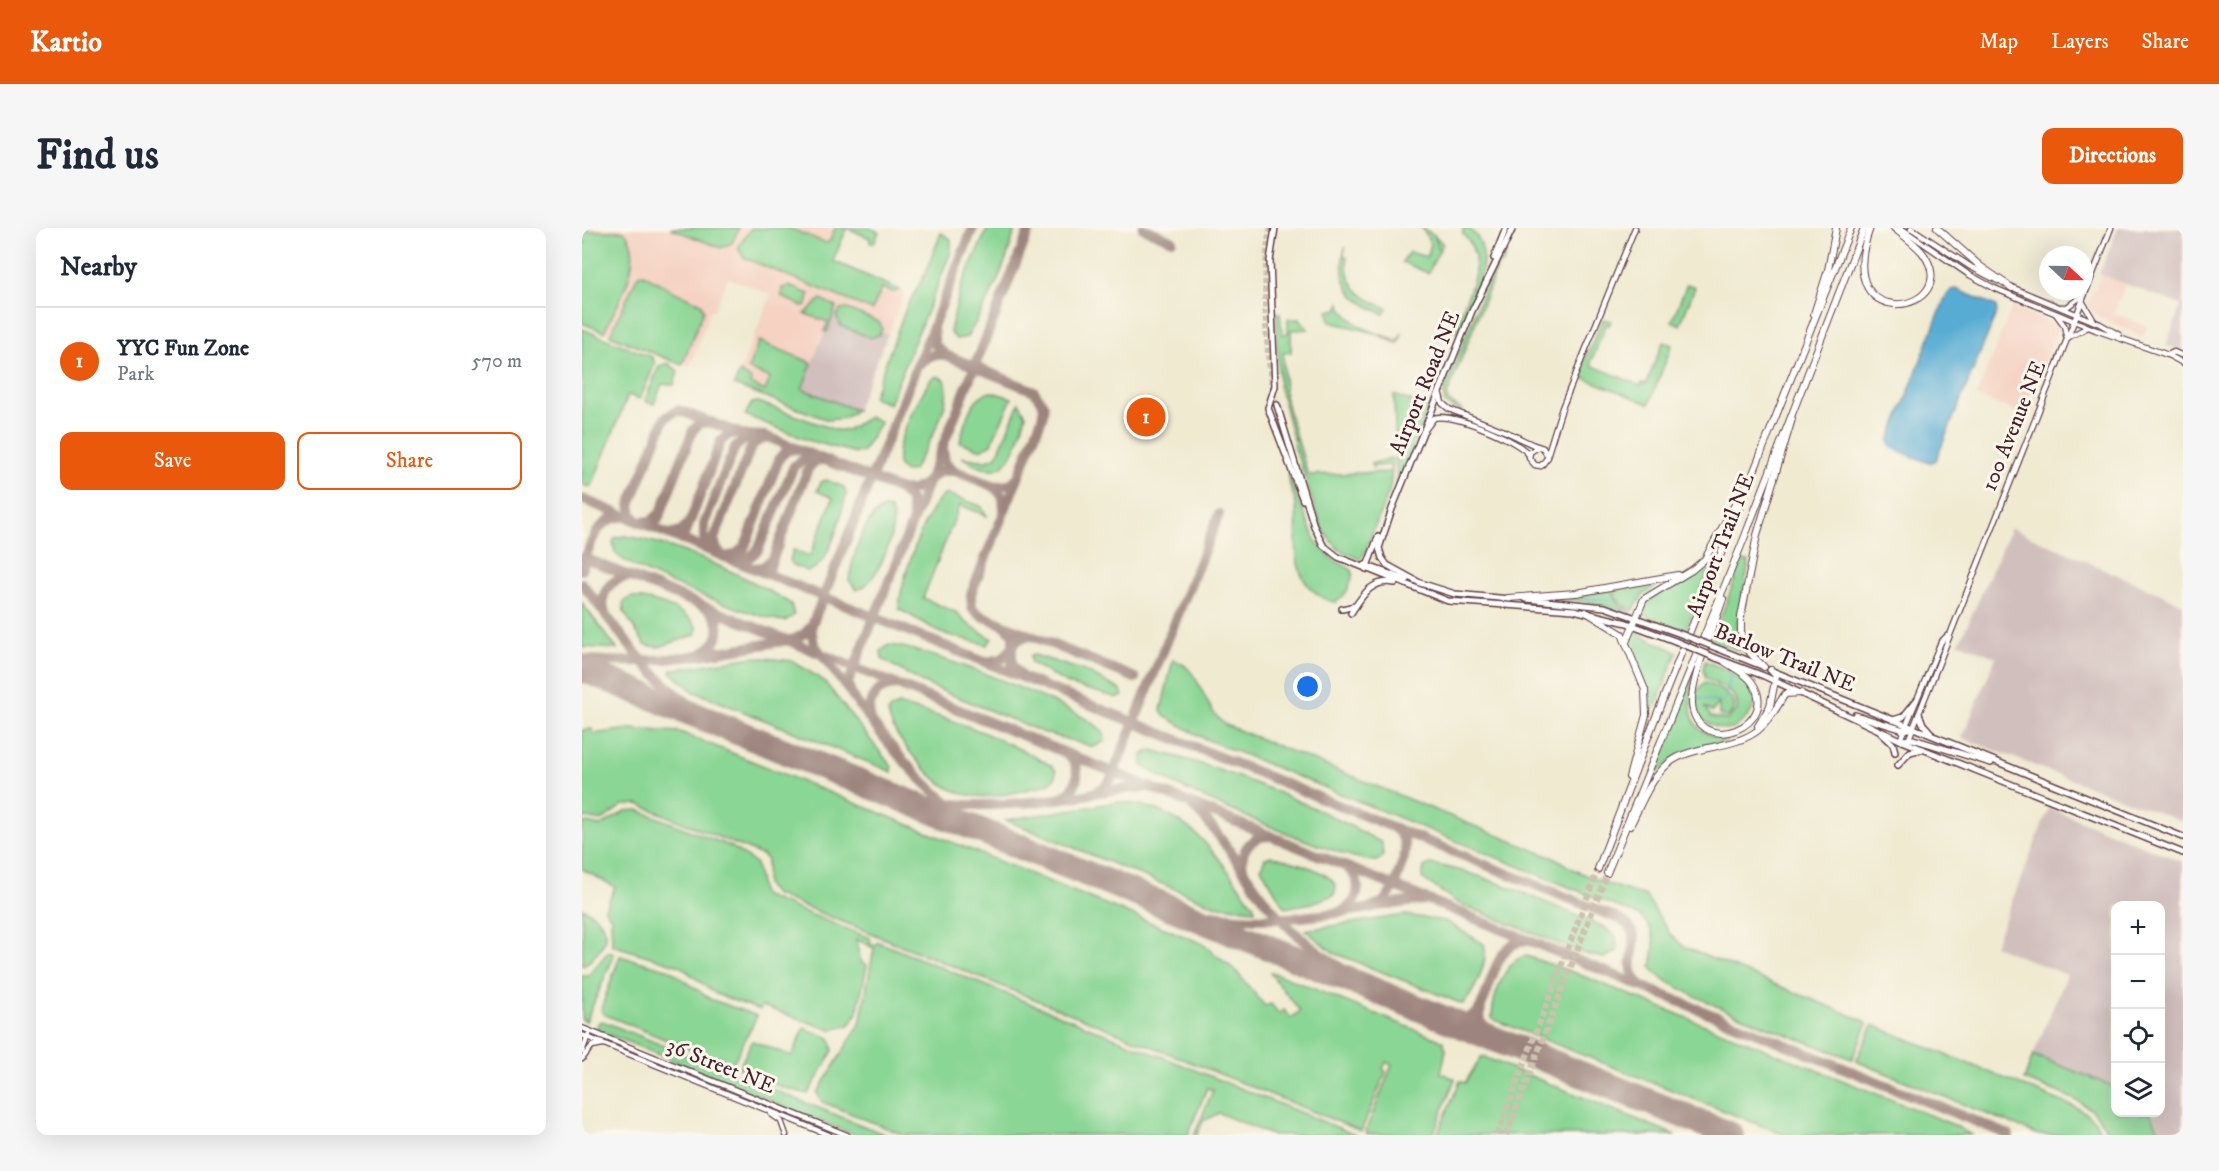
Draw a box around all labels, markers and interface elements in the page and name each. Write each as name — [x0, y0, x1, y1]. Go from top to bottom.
text: Kartio — [30, 25, 102, 60]
text: Map — [1979, 29, 2018, 55]
text: Layers — [2051, 29, 2109, 55]
text: Share — [2142, 29, 2189, 55]
button: Directions — [2042, 128, 2183, 184]
text: Find us — [36, 130, 159, 182]
north arrow — [2039, 246, 2093, 300]
text: Nearby — [60, 251, 137, 284]
street label: Airport Road NE — [1384, 307, 1466, 459]
text: YYC Fun Zone — [117, 335, 249, 362]
text: 1 — [76, 349, 83, 374]
text: 570 m — [471, 349, 522, 374]
street label: 100 Avenue NE — [1976, 357, 2052, 495]
text: Park — [117, 362, 154, 387]
pin: 1 — [1126, 394, 1166, 440]
button: Save — [60, 432, 285, 490]
button: Share — [297, 432, 522, 490]
street label: Airport Trail NE — [1681, 469, 1761, 621]
street label: Barlow Trail NE — [1710, 617, 1860, 699]
your location — [1293, 672, 1322, 701]
map controls — [2111, 901, 2165, 1117]
button: + — [2111, 901, 2165, 955]
button: − — [2111, 955, 2165, 1009]
button: locate — [2111, 1009, 2165, 1063]
street label: 36 Street NE — [663, 1032, 779, 1100]
button: layers — [2111, 1063, 2165, 1117]

